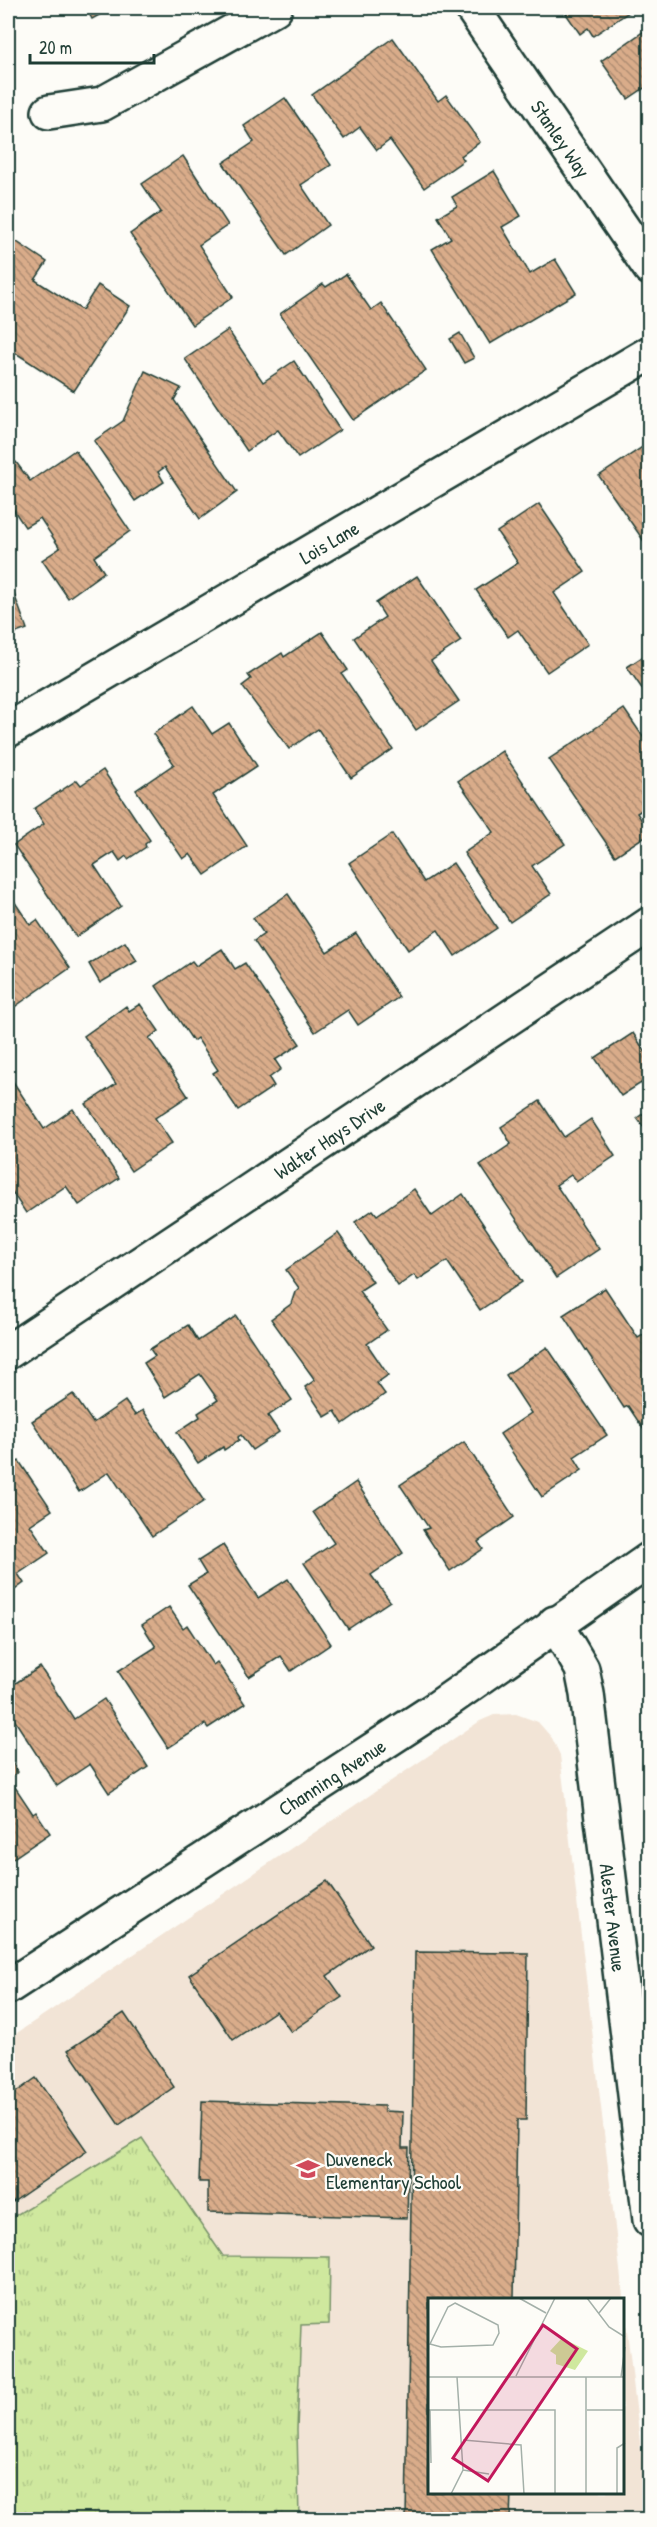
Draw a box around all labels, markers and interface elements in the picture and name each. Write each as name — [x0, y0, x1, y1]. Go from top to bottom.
scale bar — [30, 27, 154, 65]
text: 20 m — [39, 35, 72, 60]
street label: Stanley Way — [525, 94, 597, 182]
street label: Lois Lane — [294, 514, 364, 570]
street label: Walter Hays Drive — [268, 1091, 390, 1185]
street label: Channing Avenue — [273, 1732, 391, 1821]
street label: Alester Avenue — [594, 1862, 634, 1973]
place label: Duveneck Elementary School — [326, 2145, 462, 2195]
school or university icon: Duveneck Elementary School — [295, 2156, 321, 2182]
inset map — [428, 2298, 624, 2494]

